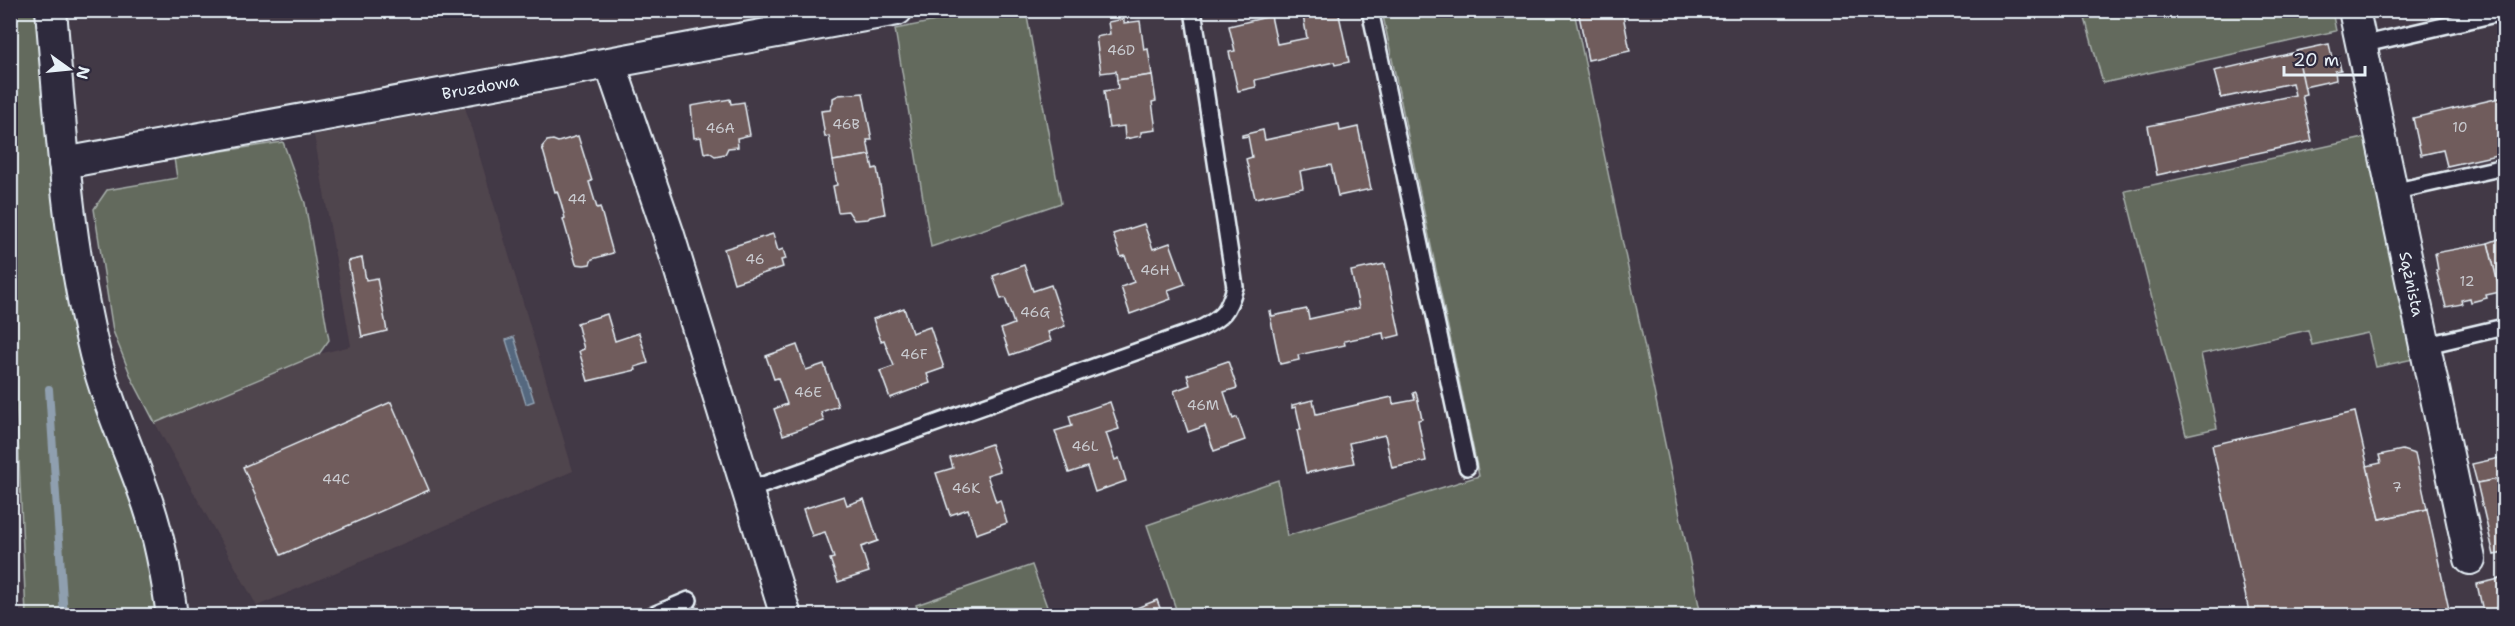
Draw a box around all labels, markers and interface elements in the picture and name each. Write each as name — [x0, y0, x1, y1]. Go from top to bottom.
north arrow — [39, 39, 99, 99]
scale bar — [2284, 39, 2365, 77]
house number: 46D — [1107, 41, 1135, 59]
text: 20 m — [2293, 48, 2339, 72]
text: N — [71, 64, 95, 82]
street label: Bruzdowa — [440, 69, 520, 104]
house number: 46B — [832, 115, 860, 133]
house number: 10 — [2452, 118, 2468, 136]
house number: 46A — [705, 119, 735, 137]
house number: 44 — [567, 190, 587, 208]
house number: 46 — [745, 250, 765, 268]
street label: Sążnista — [2395, 250, 2429, 318]
house number: 46H — [1140, 261, 1170, 279]
house number: 12 — [2460, 272, 2474, 290]
house number: 46G — [1020, 303, 1050, 321]
house number: 46F — [900, 345, 928, 363]
house number: 46E — [794, 383, 822, 401]
house number: 46M — [1187, 396, 1220, 414]
house number: 46L — [1071, 437, 1099, 455]
house number: 44C — [322, 470, 350, 488]
house number: 7 — [2392, 478, 2402, 496]
house number: 46K — [952, 479, 980, 497]

